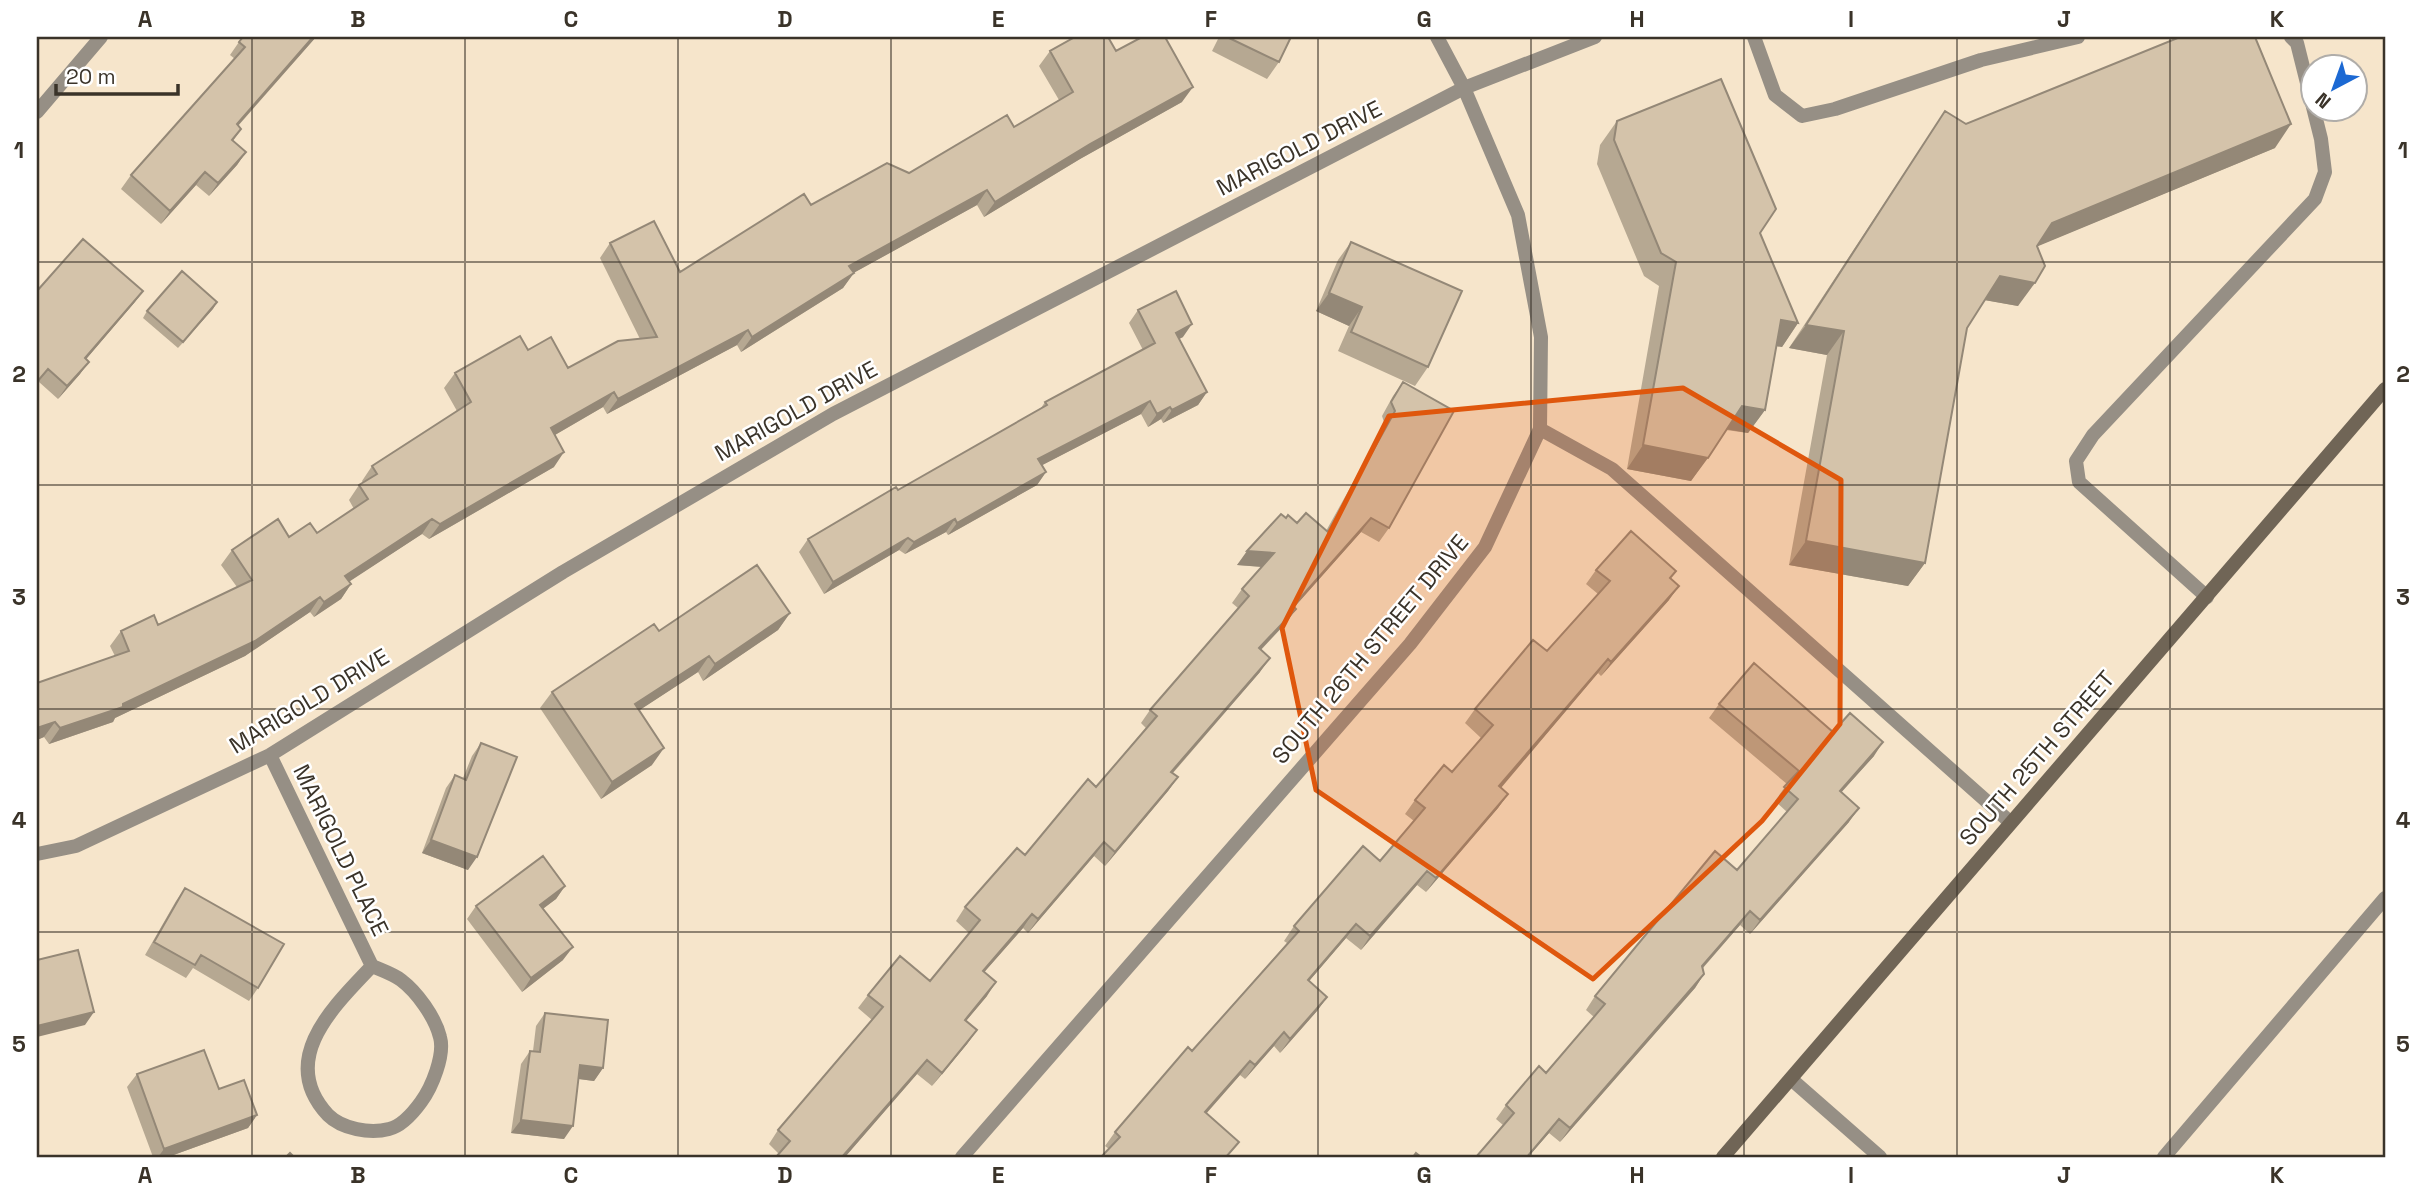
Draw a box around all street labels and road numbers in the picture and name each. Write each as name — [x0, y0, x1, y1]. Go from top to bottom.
street label: MARIGOLD DRIVE — [1211, 93, 1387, 203]
street label: MARIGOLD DRIVE — [709, 354, 883, 468]
street label: SOUTH 26TH STREET DRIVE — [1265, 528, 1475, 770]
street label: MARIGOLD DRIVE — [224, 641, 394, 761]
street label: SOUTH 25TH STREET — [1953, 664, 2121, 852]
street label: MARIGOLD PLACE — [286, 759, 396, 941]

